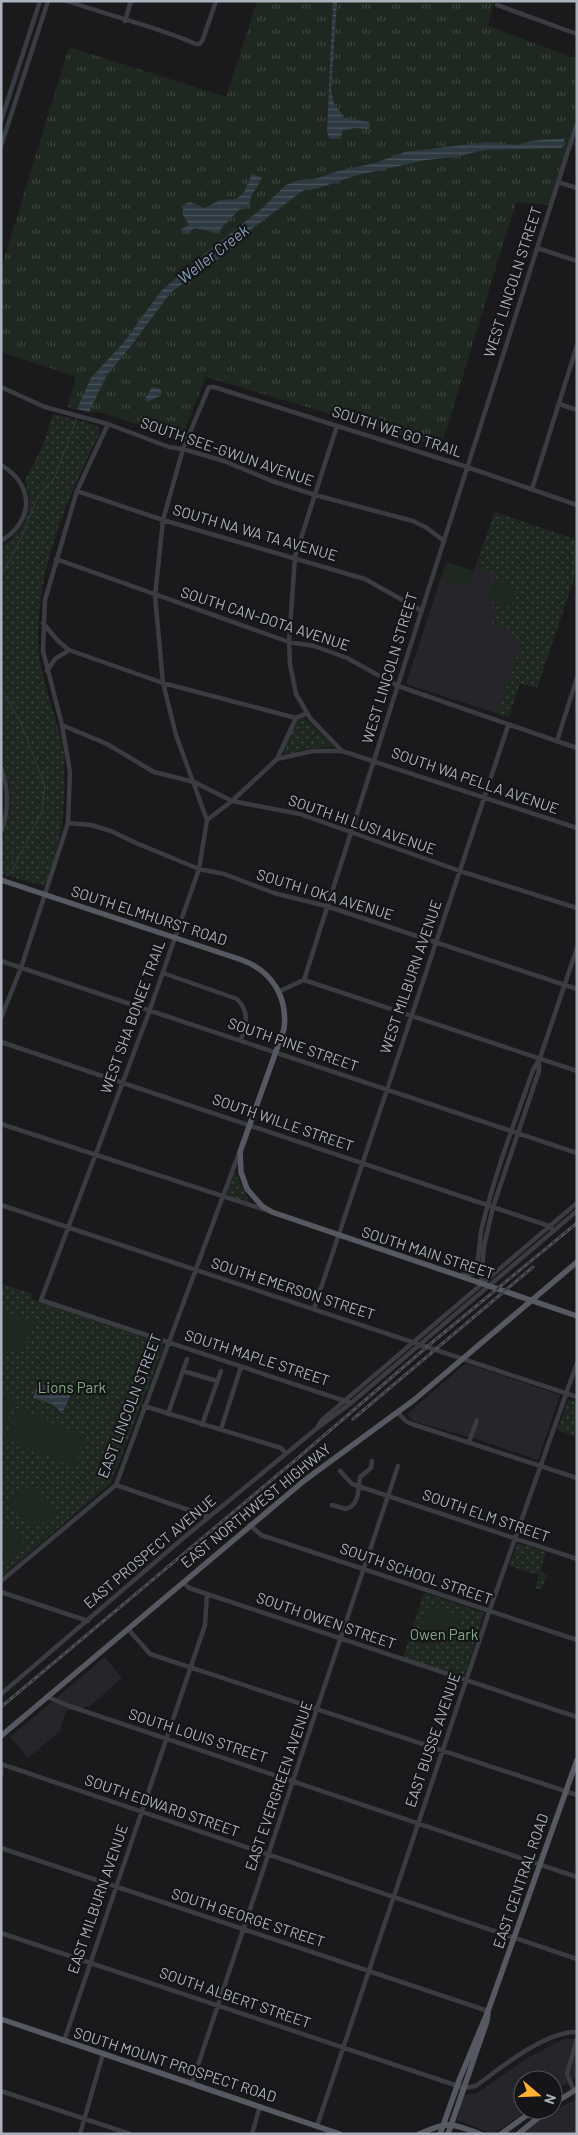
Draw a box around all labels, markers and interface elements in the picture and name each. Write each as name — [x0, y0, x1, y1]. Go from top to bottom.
street label: WEST LINCOLN STREET — [479, 204, 545, 359]
water label: Weller Creek — [174, 220, 252, 287]
street label: SOUTH WE GO TRAIL — [330, 402, 465, 461]
street label: SOUTH SEE-GWUN AVENUE — [138, 413, 316, 489]
street label: SOUTH NA WA TA AVENUE — [171, 500, 340, 564]
street label: SOUTH CAN-DOTA AVENUE — [179, 582, 352, 654]
street label: WEST LINCOLN STREET — [357, 590, 421, 746]
street label: SOUTH WA PELLA AVENUE — [389, 743, 561, 817]
street label: SOUTH HI LUSI AVENUE — [286, 790, 438, 858]
street label: SOUTH I OKA AVENUE — [255, 865, 396, 923]
street label: SOUTH ELMHURST ROAD — [69, 881, 230, 949]
street label: WEST MILBURN AVENUE — [375, 897, 445, 1056]
street label: WEST SHA BONEE TRAIL — [96, 937, 168, 1096]
street label: SOUTH PINE STREET — [226, 1013, 361, 1075]
street label: SOUTH WILLE STREET — [210, 1089, 356, 1155]
street label: SOUTH MAIN STREET — [359, 1222, 497, 1282]
street label: SOUTH EMERSON STREET — [209, 1253, 378, 1323]
street label: SOUTH MAPLE STREET — [183, 1325, 332, 1389]
street label: EAST LINCOLN STREET — [93, 1331, 165, 1480]
park label: Lions Park — [38, 1378, 107, 1396]
street label: EAST NORTHWEST HIGHWAY — [177, 1439, 334, 1571]
street label: SOUTH ELM STREET — [420, 1485, 552, 1545]
street label: EAST PROSPECT AVENUE — [80, 1491, 219, 1612]
street label: SOUTH SCHOOL STREET — [338, 1539, 495, 1608]
street label: SOUTH OWEN STREET — [254, 1588, 398, 1652]
park label: Owen Park — [410, 1625, 479, 1643]
street label: EAST BUSSE AVENUE — [401, 1670, 464, 1809]
street label: EAST EVERGREEN AVENUE — [240, 1698, 316, 1873]
street label: SOUTH LOUIS STREET — [126, 1704, 270, 1766]
street label: SOUTH EDWARD STREET — [83, 1770, 242, 1840]
street label: EAST CENTRAL ROAD — [488, 1811, 552, 1951]
street label: EAST MILBURN AVENUE — [63, 1821, 131, 1976]
street label: SOUTH GEORGE STREET — [169, 1884, 327, 1950]
street label: SOUTH ALBERT STREET — [157, 1963, 313, 2031]
street label: SOUTH MOUNT PROSPECT ROAD — [72, 2023, 279, 2105]
north arrow — [513, 2070, 563, 2120]
text: N — [541, 2092, 560, 2107]

